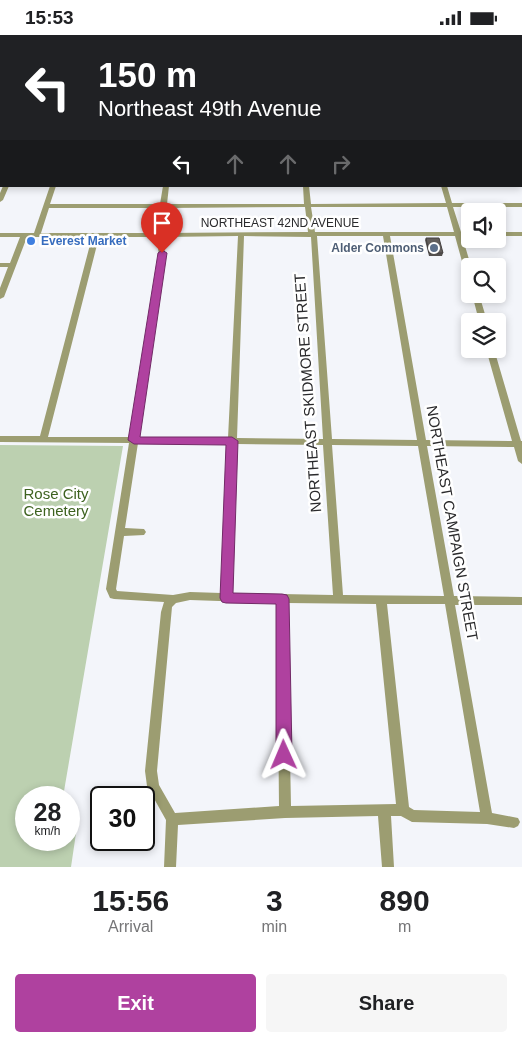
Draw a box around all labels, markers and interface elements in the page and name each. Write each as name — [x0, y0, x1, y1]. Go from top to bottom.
text: 15:53 — [25, 7, 74, 28]
icon: left — [15, 55, 80, 120]
text: 150 m — [98, 55, 197, 94]
text: Northeast 49th Avenue — [98, 96, 321, 121]
icon: left — [168, 150, 196, 178]
icon: ahead — [221, 150, 249, 178]
icon: ahead — [274, 150, 302, 178]
icon: right — [327, 150, 355, 178]
pin — [141, 202, 183, 253]
map controls — [461, 203, 506, 358]
button: sound — [461, 203, 506, 248]
icon: arrive — [148, 209, 176, 237]
street label: NORTHEAST 42ND AVENUE — [201, 216, 359, 230]
place label: Everest Market — [41, 234, 126, 248]
marker: Everest Market — [25, 235, 37, 247]
place label: Alder Commons — [331, 241, 424, 255]
marker: Alder Commons — [428, 242, 440, 254]
button: search — [461, 258, 506, 303]
street label: NORTHEAST SKIDMORE STREET — [291, 273, 324, 513]
button: layers — [461, 313, 506, 358]
street label: NORTHEAST CAMPAIGN STREET — [423, 404, 482, 642]
park label: Rose City Cemetery — [23, 485, 89, 519]
position arrow — [257, 728, 309, 780]
speed limit sign: 30 — [90, 786, 155, 851]
text: 28 — [34, 798, 61, 826]
text: km/h — [34, 824, 61, 838]
text: 15:56 — [92, 884, 169, 917]
text: 3 — [266, 884, 283, 917]
text: 890 — [380, 884, 430, 917]
text: Arrival — [108, 918, 153, 935]
text: min — [261, 918, 287, 935]
text: m — [398, 918, 411, 935]
button: Exit — [15, 974, 256, 1032]
button: Share — [266, 974, 507, 1032]

